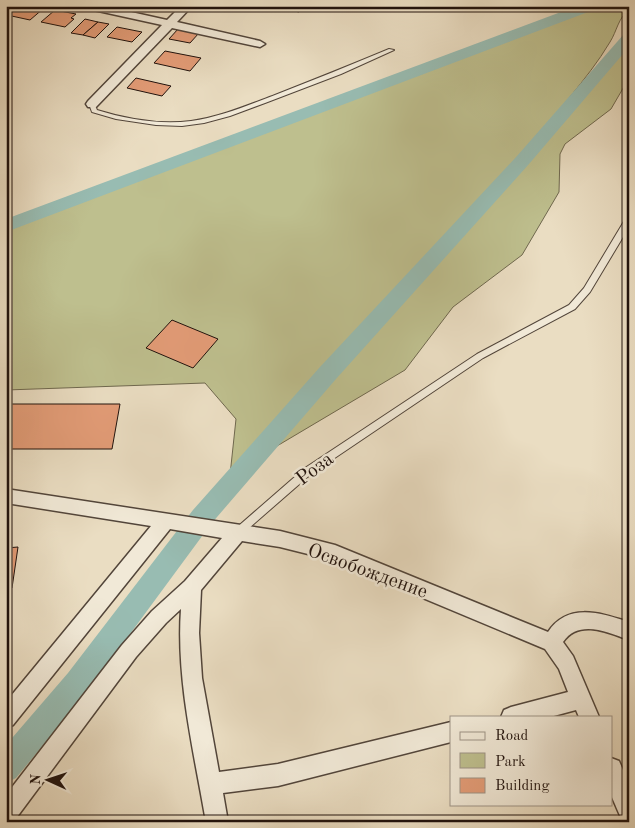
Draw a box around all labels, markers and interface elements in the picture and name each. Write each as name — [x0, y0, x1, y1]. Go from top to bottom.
street label: Роза — [293, 449, 338, 490]
street label: Освобождение — [305, 541, 430, 603]
legend — [450, 716, 612, 806]
text: Road — [495, 729, 529, 744]
text: Park — [495, 755, 526, 770]
north arrow — [22, 756, 72, 806]
text: N — [29, 773, 43, 785]
text: Building — [495, 779, 550, 794]

